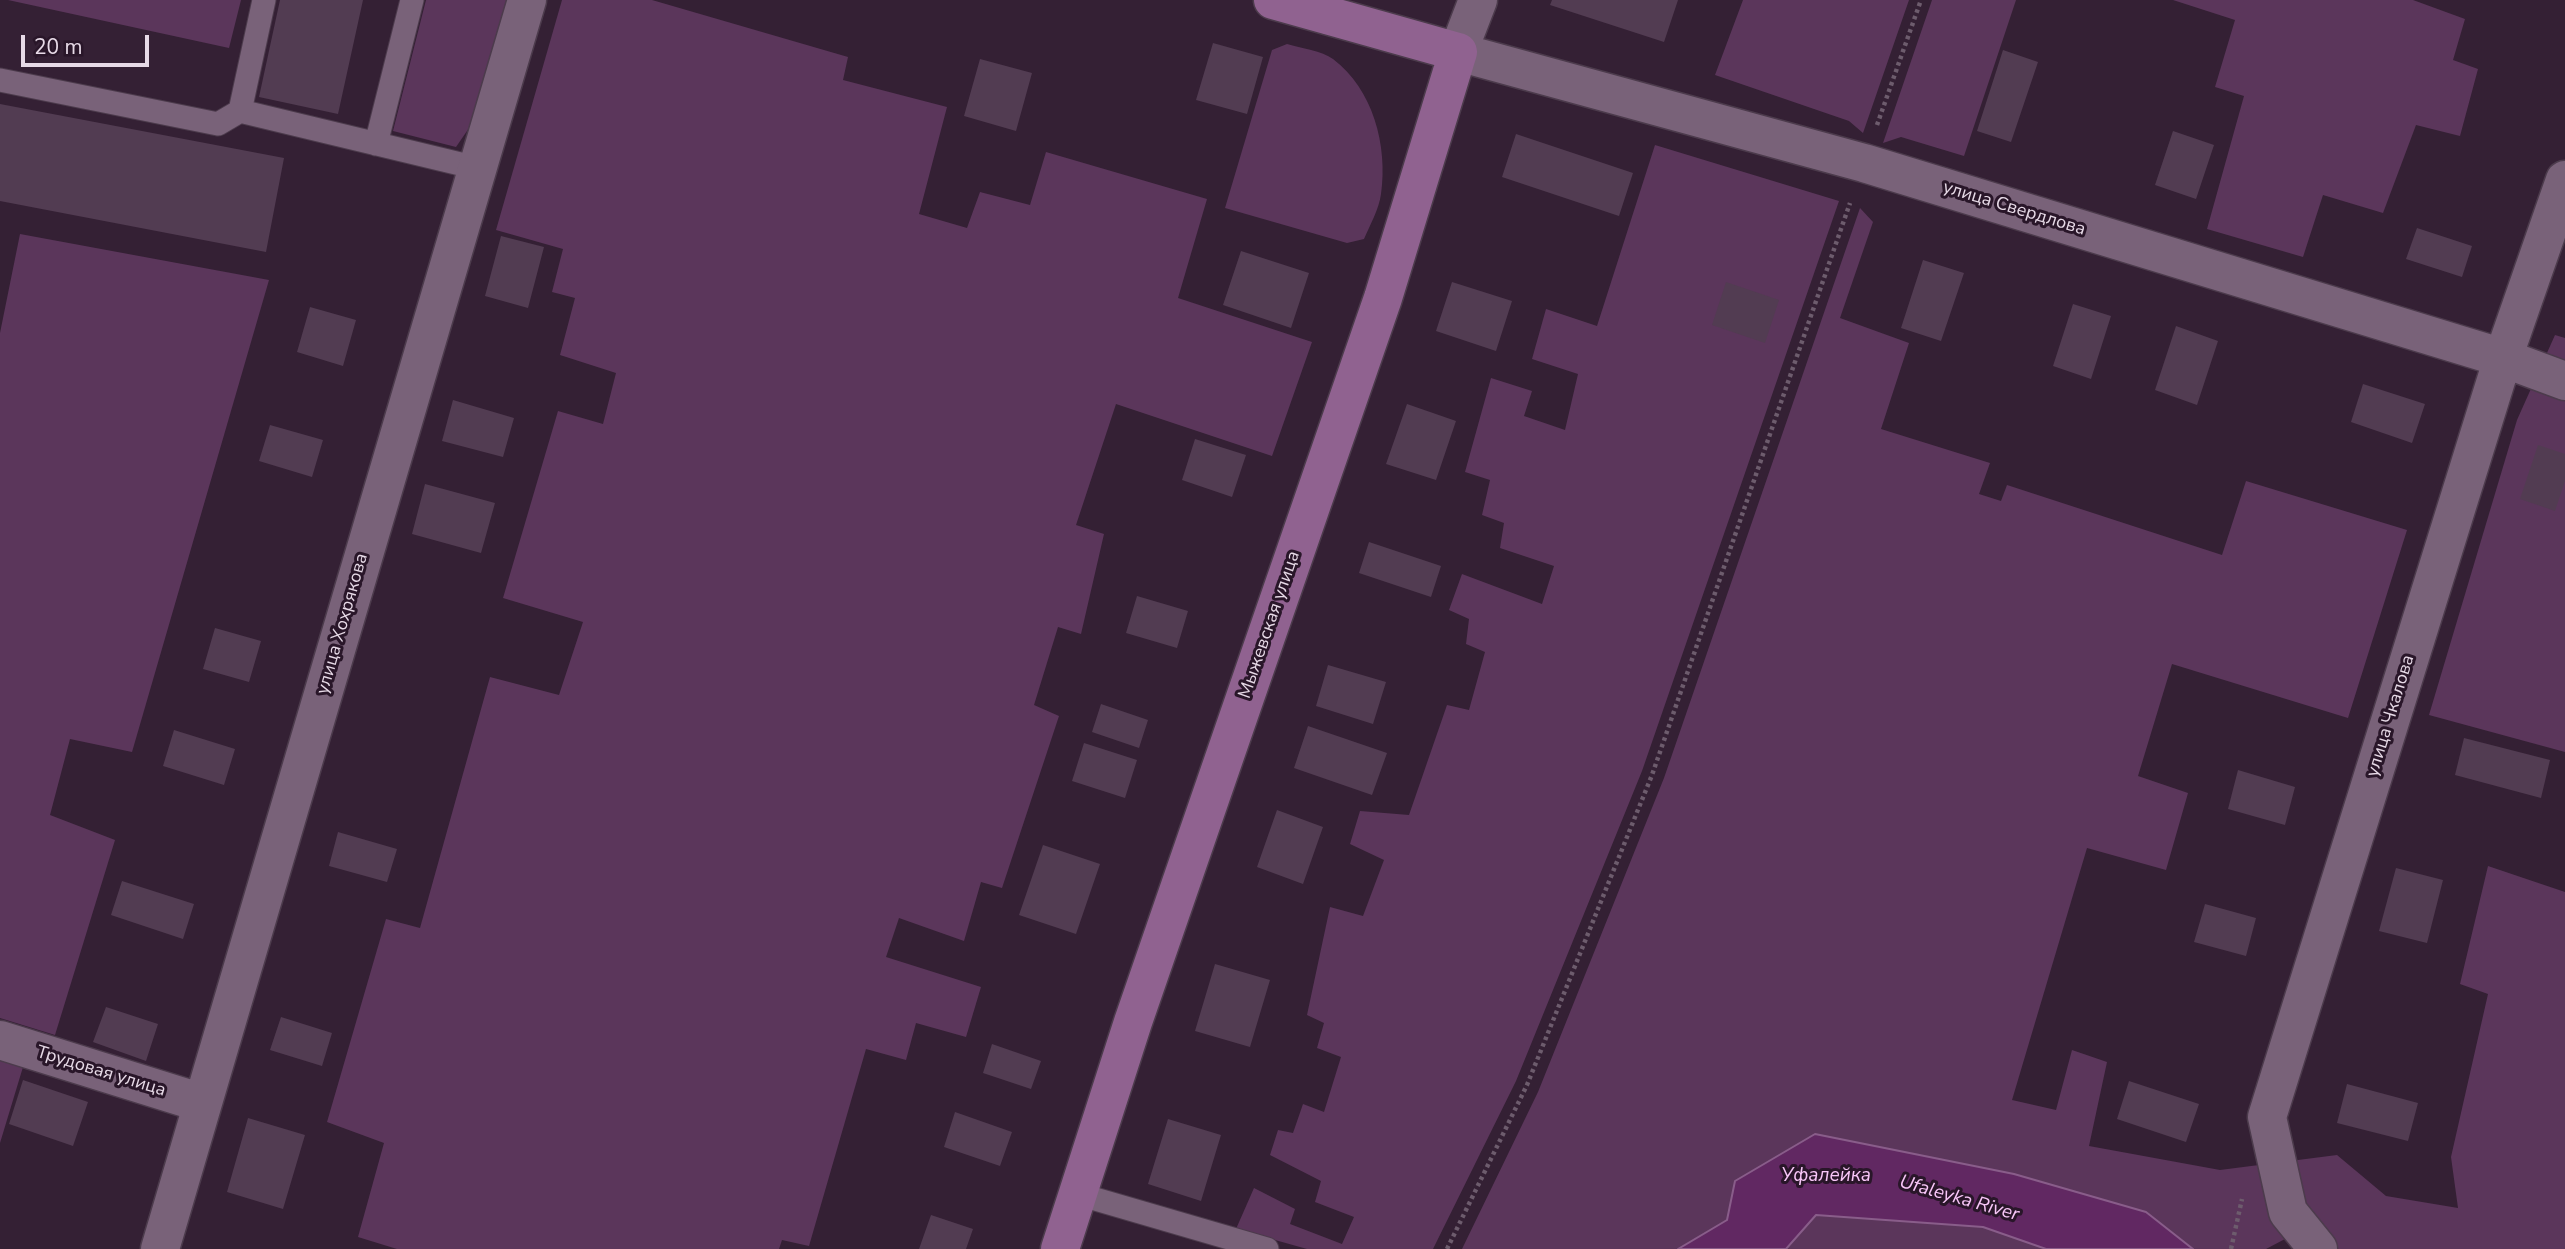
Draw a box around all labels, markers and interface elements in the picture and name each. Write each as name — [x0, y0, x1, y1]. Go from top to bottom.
scale bar — [24, 21, 152, 65]
text: 20 m — [34, 33, 83, 61]
street label: улица Свердлова — [1940, 177, 2088, 241]
street label: Мыжевская улица — [1235, 548, 1305, 702]
street label: улица Хохрякова — [313, 551, 373, 697]
street label: улица Чкалова — [2362, 652, 2420, 780]
street label: Трудовая улица — [34, 1042, 168, 1102]
water label: Уфалейка — [1781, 1165, 1871, 1187]
water label: Ufaleyka River — [1897, 1171, 2021, 1227]

